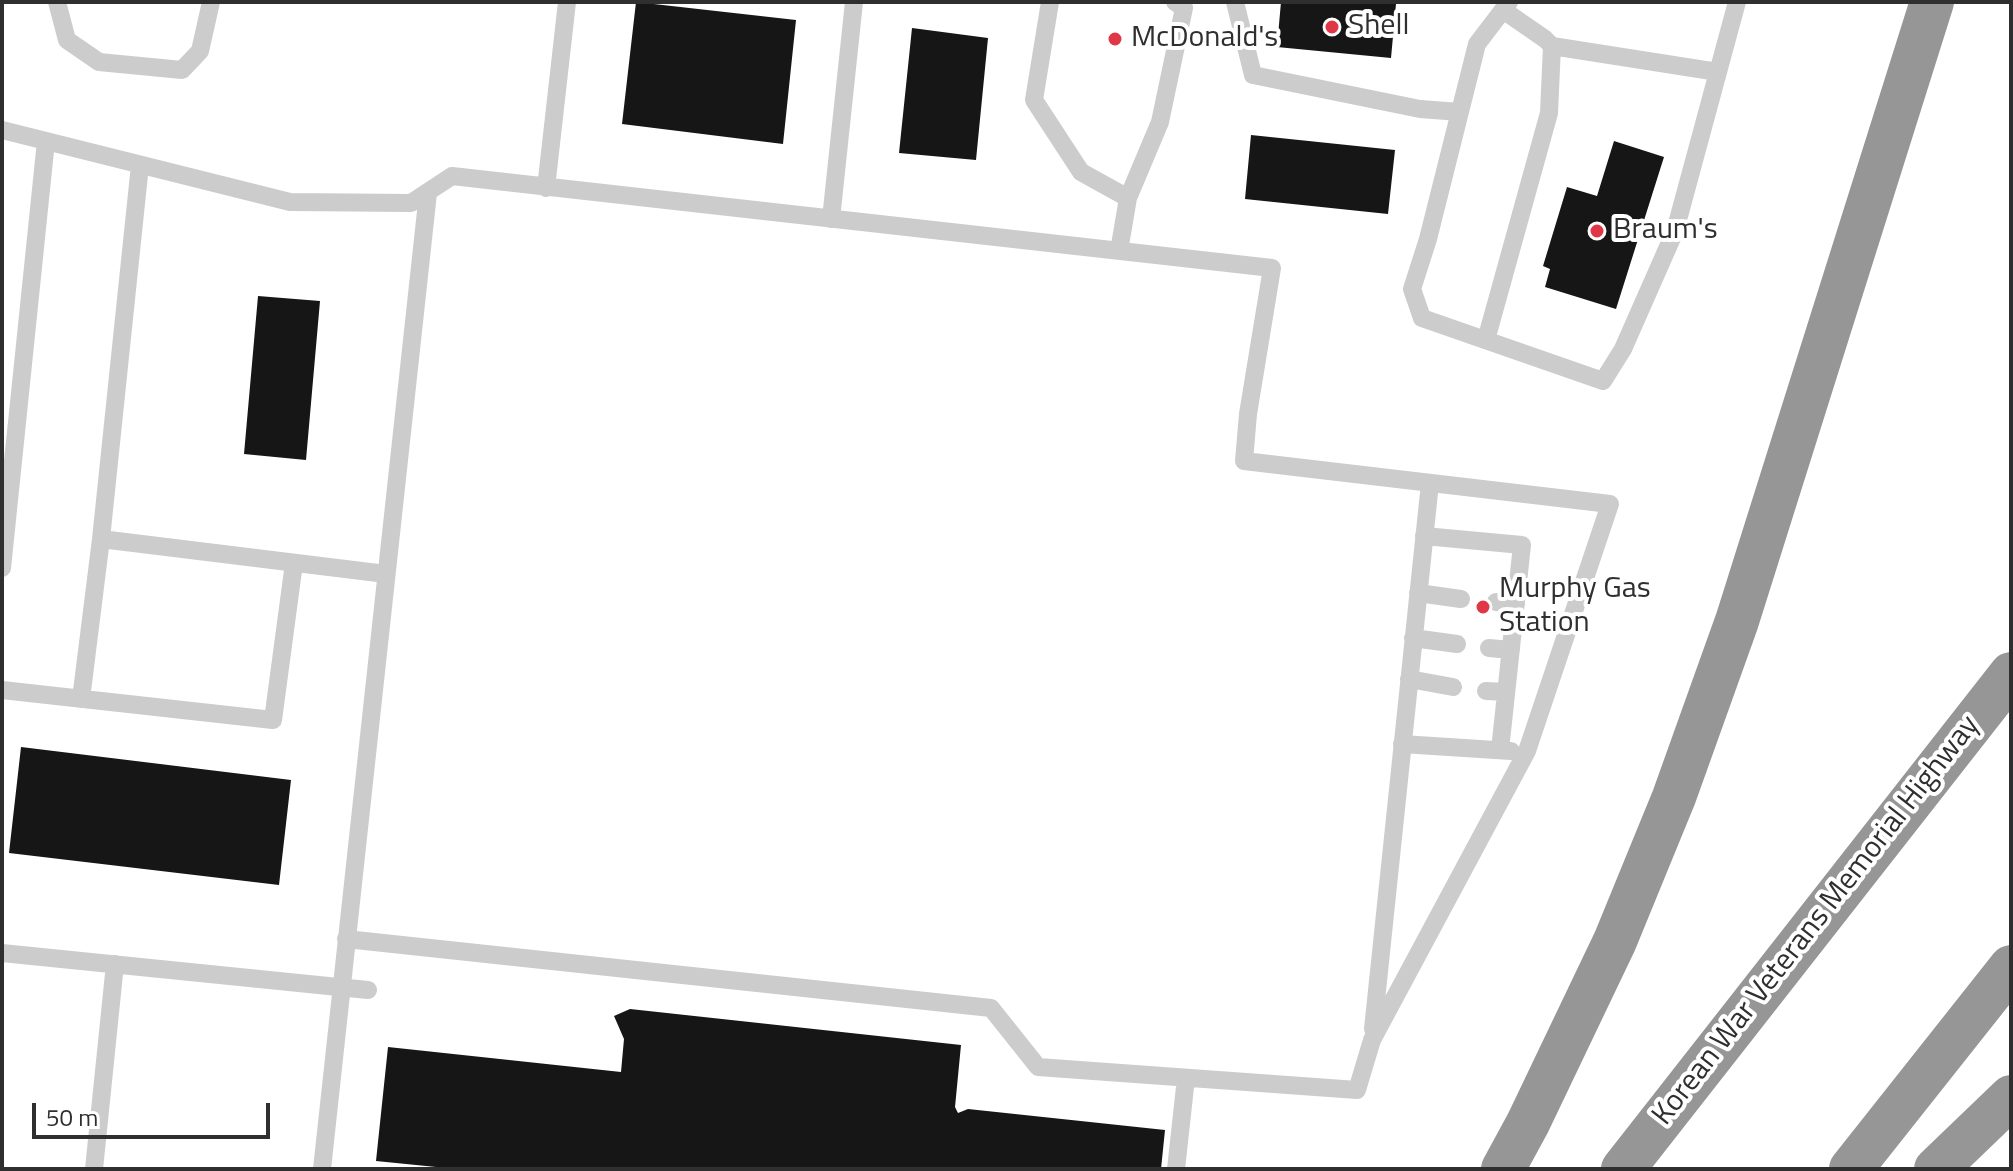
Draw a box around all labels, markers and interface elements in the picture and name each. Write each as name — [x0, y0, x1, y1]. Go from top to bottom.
place label: Shell — [1348, 9, 1409, 45]
marker: Shell — [1323, 18, 1341, 36]
place label: McDonald's — [1131, 21, 1278, 57]
marker: McDonald's — [1106, 30, 1124, 48]
place label: Braum's — [1613, 213, 1718, 249]
marker: Braum's — [1588, 222, 1606, 240]
place label: Murphy Gas Station — [1499, 572, 1651, 642]
marker: Murphy Gas Station — [1474, 598, 1492, 616]
street label: Korean War Veterans Memorial Highway — [1646, 709, 1988, 1133]
scale bar — [36, 1087, 274, 1137]
text: 50 m — [46, 1099, 98, 1135]

